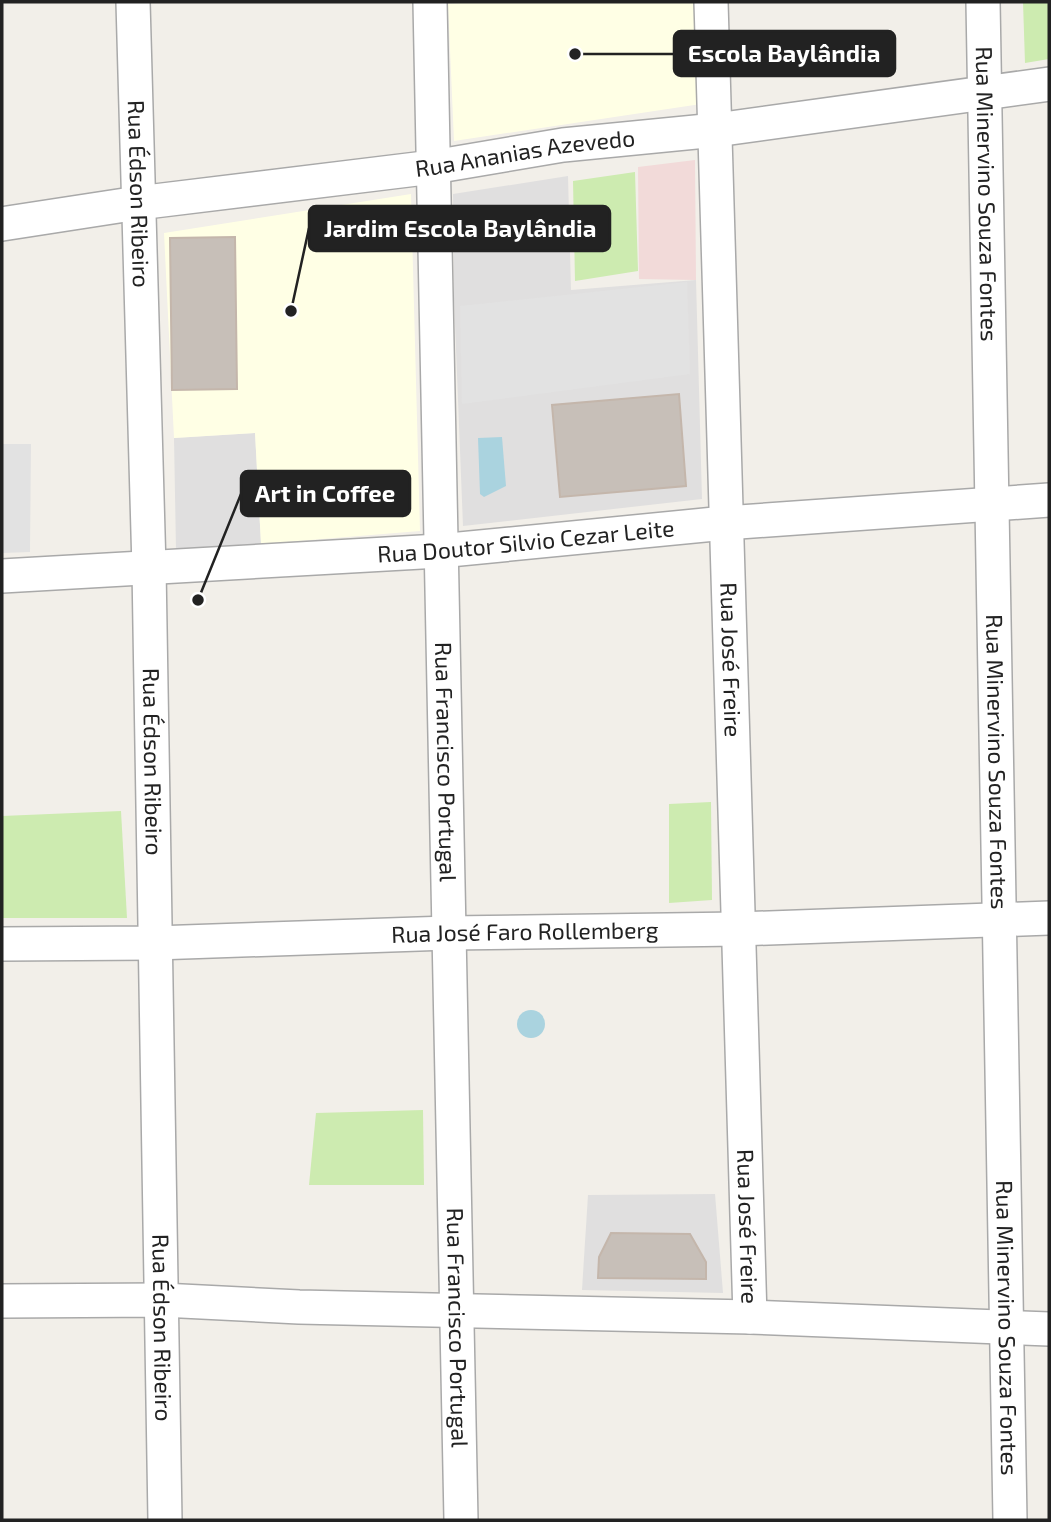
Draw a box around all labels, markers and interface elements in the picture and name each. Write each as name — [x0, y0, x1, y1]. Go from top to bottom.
callout: Escola Baylândia — [674, 31, 895, 76]
text: Escola Baylândia — [688, 38, 880, 67]
street label: Rua Minervino Souza Fontes — [971, 46, 1004, 342]
street label: Rua Édson Ribeiro — [123, 100, 156, 288]
street label: Rua Ananias Azevedo — [414, 123, 636, 182]
callout: Jardim Escola Baylândia — [309, 206, 610, 251]
text: Jardim Escola Baylândia — [324, 213, 596, 242]
callout: Art in Coffee — [241, 471, 410, 516]
text: Art in Coffee — [255, 478, 395, 507]
street label: Rua Doutor Silvio Cezar Leite — [376, 513, 676, 568]
street label: Rua José Freire — [715, 582, 748, 738]
street label: Rua Minervino Souza Fontes — [981, 614, 1014, 910]
street label: Rua Francisco Portugal — [430, 641, 463, 882]
street label: Rua Édson Ribeiro — [138, 668, 169, 856]
street label: Rua José Faro Rollemberg — [391, 915, 659, 948]
street label: Rua José Freire — [732, 1149, 765, 1304]
street label: Rua Minervino Souza Fontes — [991, 1180, 1024, 1476]
street label: Rua Francisco Portugal — [442, 1207, 475, 1448]
street label: Rua Édson Ribeiro — [147, 1234, 178, 1422]

